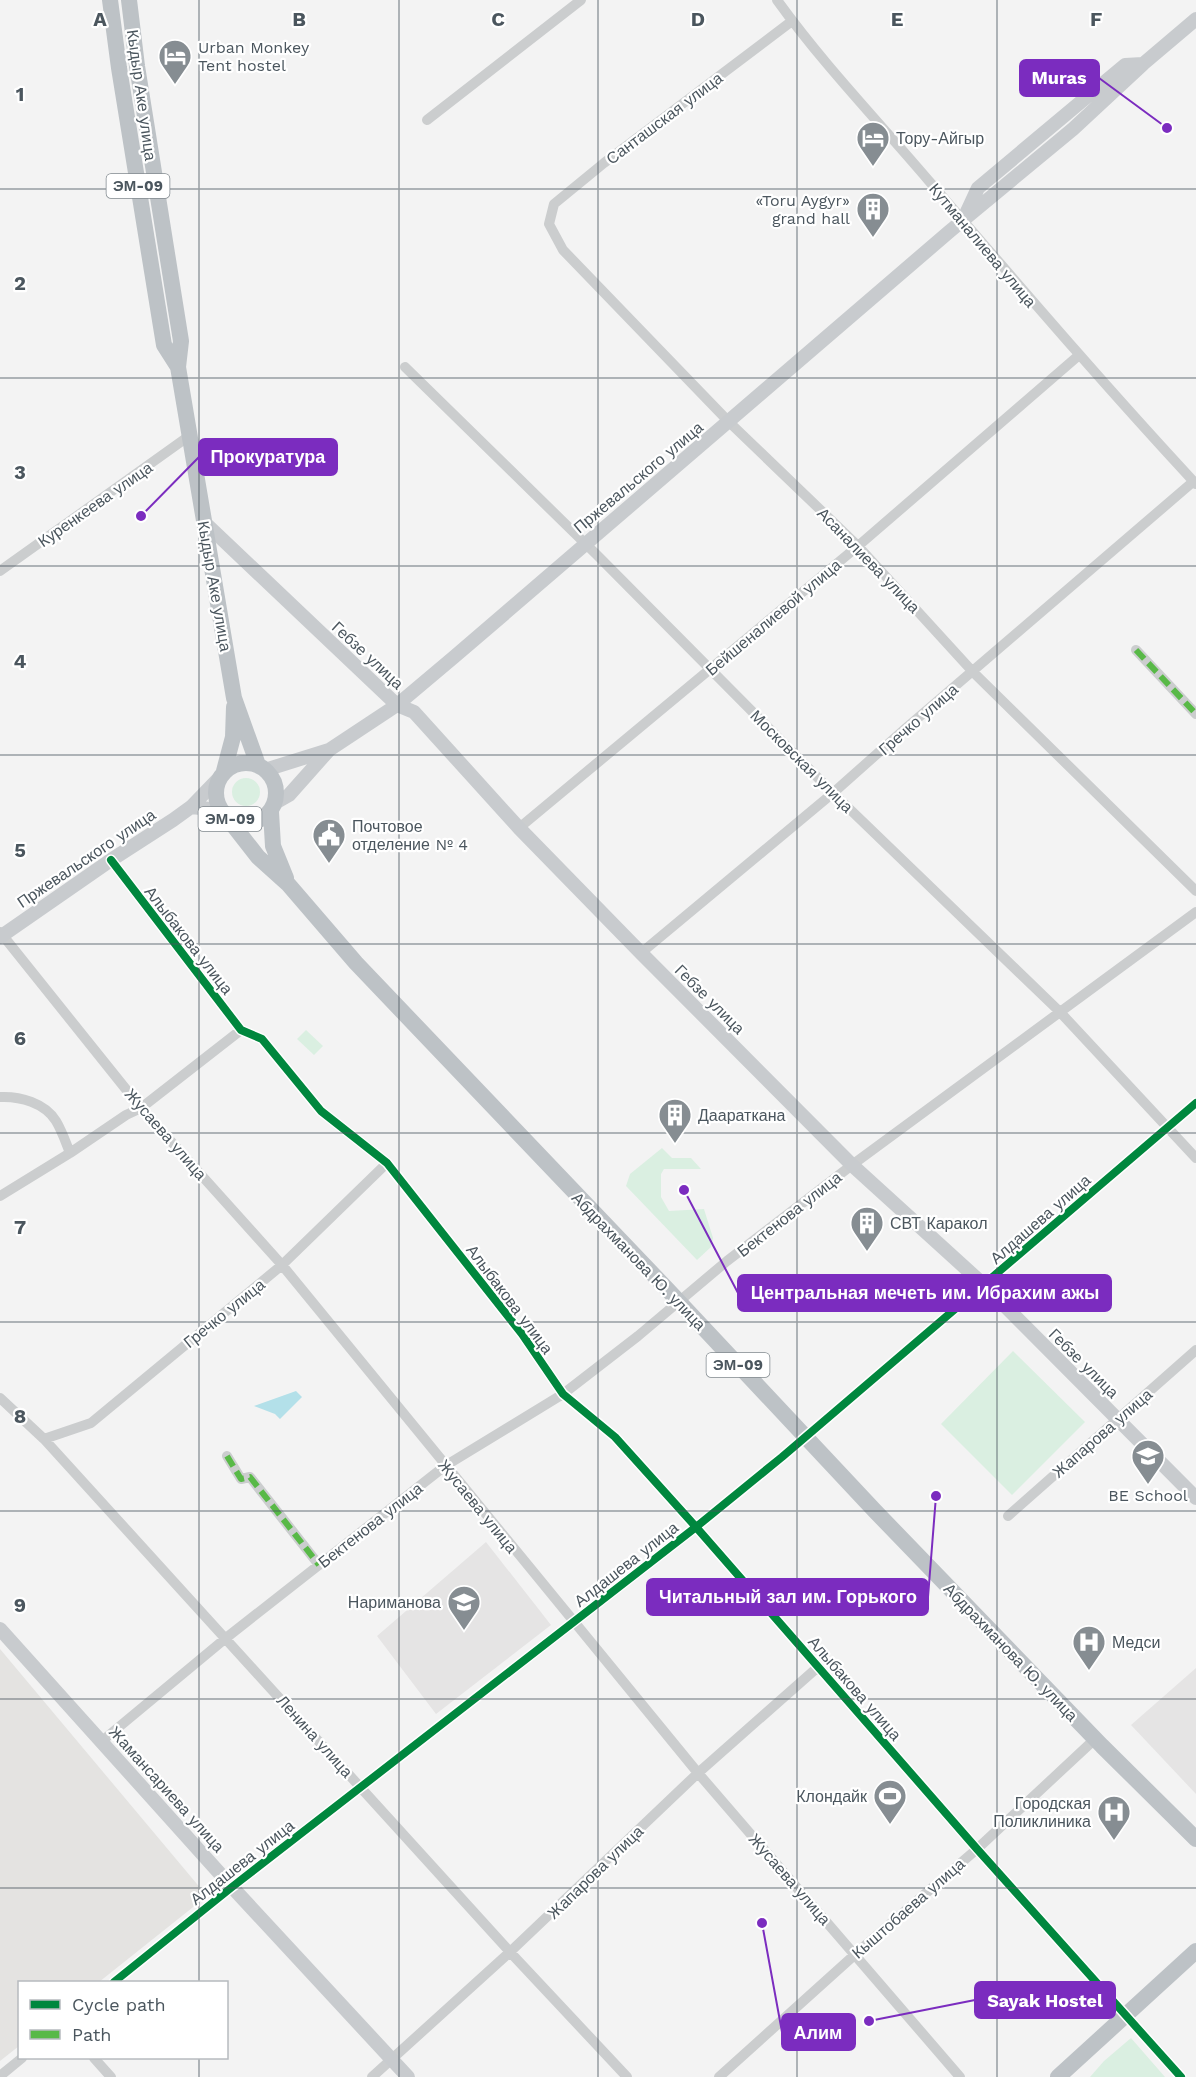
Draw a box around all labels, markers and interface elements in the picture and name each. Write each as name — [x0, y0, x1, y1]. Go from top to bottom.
text: A — [93, 7, 107, 31]
text: B — [292, 7, 306, 31]
text: C — [491, 7, 505, 31]
text: D — [691, 7, 705, 31]
text: E — [891, 7, 903, 31]
text: F — [1090, 7, 1102, 31]
street label: Кыдыр Аке улица — [123, 28, 160, 162]
hotel icon: Urban Monkey Tent hostel — [157, 38, 193, 85]
place label: Urban Monkey Tent hostel — [198, 38, 310, 75]
callout: Muras — [1020, 60, 1099, 96]
text: Muras — [1031, 67, 1087, 88]
street label: Санташская улица — [602, 68, 726, 168]
text: 1 — [16, 82, 24, 106]
hotel icon: Тору-Айгыр — [855, 120, 891, 167]
place label: Тору-Айгыр — [896, 129, 984, 148]
road number: ЭМ-09 — [106, 174, 170, 198]
street label: Кутманалиева улица — [925, 179, 1040, 311]
place label: «Toru Aygyr» grand hall — [755, 191, 850, 228]
building icon: «Toru Aygyr» grand hall — [855, 191, 891, 238]
text: 2 — [14, 271, 26, 295]
street label: Пржевальского улица — [570, 418, 707, 537]
callout: Прокуратура — [199, 439, 337, 475]
text: Прокуратура — [211, 446, 326, 467]
street label: Куренкеева улица — [34, 458, 156, 551]
text: 3 — [14, 460, 26, 484]
street label: Асаналиева улица — [813, 504, 924, 617]
street label: Кыдыр Аке улица — [194, 519, 235, 653]
street label: Бейшеналиевой улица — [702, 555, 845, 679]
street label: Гебзе улица — [328, 618, 407, 693]
text: 4 — [14, 649, 27, 673]
street label: Гречко улица — [875, 680, 962, 759]
street label: Московская улица — [746, 706, 857, 817]
street label: Пржевальского улица — [13, 805, 159, 912]
road number: ЭМ-09 — [198, 807, 262, 831]
public building icon: Почтовое отделение № 4 — [311, 817, 347, 864]
place label: Почтовое отделение № 4 — [352, 817, 468, 854]
text: 5 — [14, 838, 26, 862]
street label: Алыбакова улица — [141, 882, 237, 998]
street label: Гебзе улица — [671, 961, 748, 1038]
text: 6 — [14, 1026, 26, 1050]
street label: Жусаева улица — [121, 1085, 211, 1184]
building icon: Даараткана — [657, 1097, 693, 1144]
place label: Даараткана — [698, 1106, 785, 1125]
street label: Бектенова улица — [733, 1168, 845, 1261]
street label: Алдашева улица — [986, 1171, 1094, 1268]
street label: Абдрахманова Ю. улица — [568, 1188, 710, 1334]
building icon: СВТ Каракол — [849, 1205, 885, 1252]
place label: СВТ Каракол — [890, 1214, 987, 1233]
text: 7 — [14, 1215, 26, 1239]
street label: Алыбакова улица — [462, 1241, 557, 1358]
street label: Гречко улица — [180, 1275, 269, 1352]
callout: Центральная мечеть им. Ибрахим ажы — [738, 1275, 1111, 1311]
text: Центральная мечеть им. Ибрахим ажы — [751, 1282, 1099, 1303]
street label: Гебзе улица — [1045, 1325, 1122, 1402]
road number: ЭМ-09 — [706, 1353, 770, 1377]
street label: Жапарова улица — [1049, 1385, 1156, 1482]
text: 8 — [14, 1404, 26, 1428]
school or university icon: BE School — [1130, 1438, 1166, 1485]
street label: Жусаева улица — [434, 1456, 521, 1557]
street label: Бектенова улица — [314, 1479, 426, 1572]
place label: BE School — [1108, 1486, 1188, 1505]
street label: Алдашева улица — [571, 1518, 682, 1611]
callout: Читальный зал им. Горького — [647, 1579, 928, 1615]
street label: Абдрахманова Ю. улица — [940, 1579, 1082, 1725]
school or university icon: Нариманова — [446, 1584, 482, 1631]
text: Читальный зал им. Горького — [659, 1586, 917, 1607]
text: 9 — [14, 1593, 26, 1617]
place label: Нариманова — [348, 1593, 441, 1612]
hospital icon: Медси — [1071, 1624, 1107, 1671]
street label: Алыбакова улица — [804, 1632, 905, 1744]
place label: Медси — [1112, 1633, 1160, 1652]
street label: Ленина улица — [273, 1691, 357, 1782]
street label: Жамансариева улица — [105, 1722, 228, 1856]
sports icon: Клондайк — [872, 1778, 908, 1825]
place label: Клондайк — [796, 1787, 868, 1806]
place label: Городская Поликлиника — [993, 1794, 1091, 1831]
hospital icon: Городская Поликлиника — [1096, 1794, 1132, 1841]
street label: Алдашева улица — [187, 1816, 298, 1909]
street label: Жапарова улица — [543, 1822, 647, 1923]
street label: Жусаева улица — [745, 1830, 835, 1929]
street label: Кыштобаева улица — [848, 1854, 969, 1962]
legend — [18, 1981, 228, 2059]
callout: Sayak Hostel — [975, 1982, 1115, 2018]
text: Sayak Hostel — [987, 1990, 1103, 2011]
text: Cycle path — [72, 1994, 166, 2015]
callout: Алим — [782, 2014, 855, 2050]
text: Алим — [794, 2022, 842, 2043]
text: Path — [72, 2024, 112, 2045]

